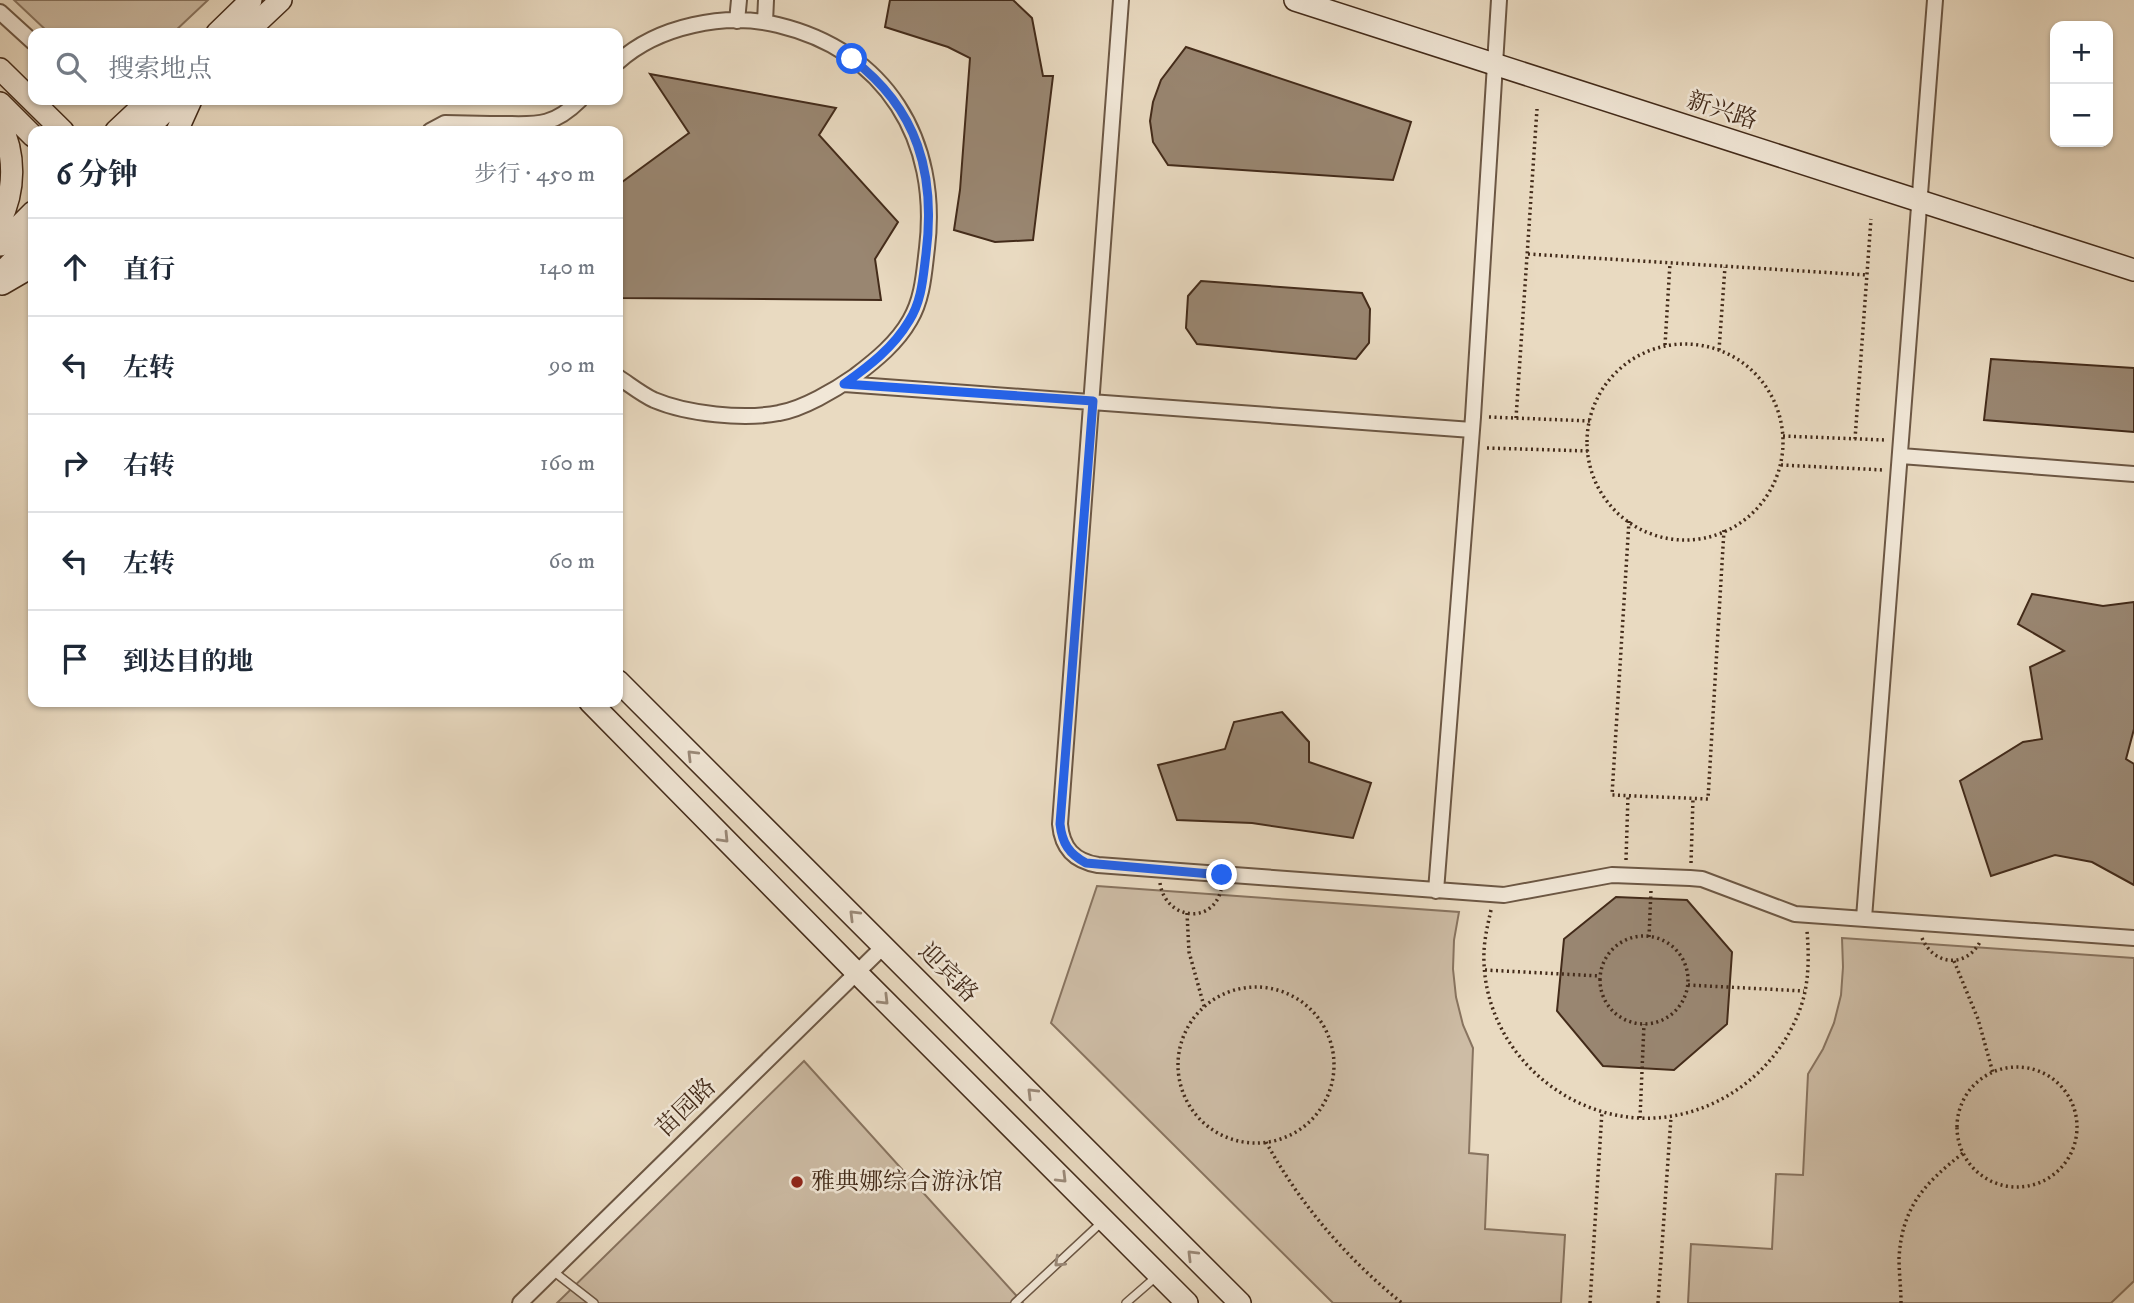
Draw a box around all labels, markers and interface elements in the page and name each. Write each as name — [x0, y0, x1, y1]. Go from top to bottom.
map controls — [2050, 21, 2113, 147]
button: + — [2050, 21, 2113, 84]
search box — [28, 28, 623, 105]
route start — [836, 43, 867, 74]
icon: search — [52, 48, 90, 86]
text: 搜索地点 — [108, 53, 212, 86]
button: − — [2050, 84, 2113, 147]
street label: 新兴路 — [1683, 86, 1761, 136]
text: 6 分钟 — [56, 157, 138, 194]
text: 步行 · 450 m — [474, 160, 595, 189]
icon: ahead — [56, 248, 94, 286]
text: 140 m — [539, 253, 595, 282]
text: 直行 — [123, 254, 175, 287]
icon: left — [56, 346, 94, 384]
text: 90 m — [549, 351, 595, 380]
text: 左转 — [123, 352, 175, 385]
icon: right — [56, 444, 94, 482]
text: 160 m — [540, 449, 595, 478]
text: 右转 — [123, 450, 175, 483]
icon: left — [56, 542, 94, 580]
text: 60 m — [548, 547, 595, 576]
text: 左转 — [123, 548, 175, 581]
icon: arrive — [56, 640, 94, 678]
text: 到达目的地 — [123, 646, 253, 679]
one-way arrow — [687, 750, 700, 763]
one-way arrow — [716, 830, 728, 842]
route end — [1206, 859, 1237, 890]
one-way arrow — [849, 910, 862, 923]
street label: 迎宾路 — [912, 937, 984, 1009]
one-way arrow — [875, 992, 888, 1005]
street label: 苗园路 — [650, 1072, 722, 1144]
one-way arrow — [1027, 1089, 1040, 1102]
place label: 雅典娜综合游泳馆 — [811, 1167, 1003, 1197]
one-way arrow — [1054, 1170, 1066, 1182]
marker: 雅典娜综合游泳馆 — [789, 1174, 805, 1190]
one-way arrow — [1187, 1250, 1200, 1263]
one-way arrow — [1054, 1253, 1067, 1266]

